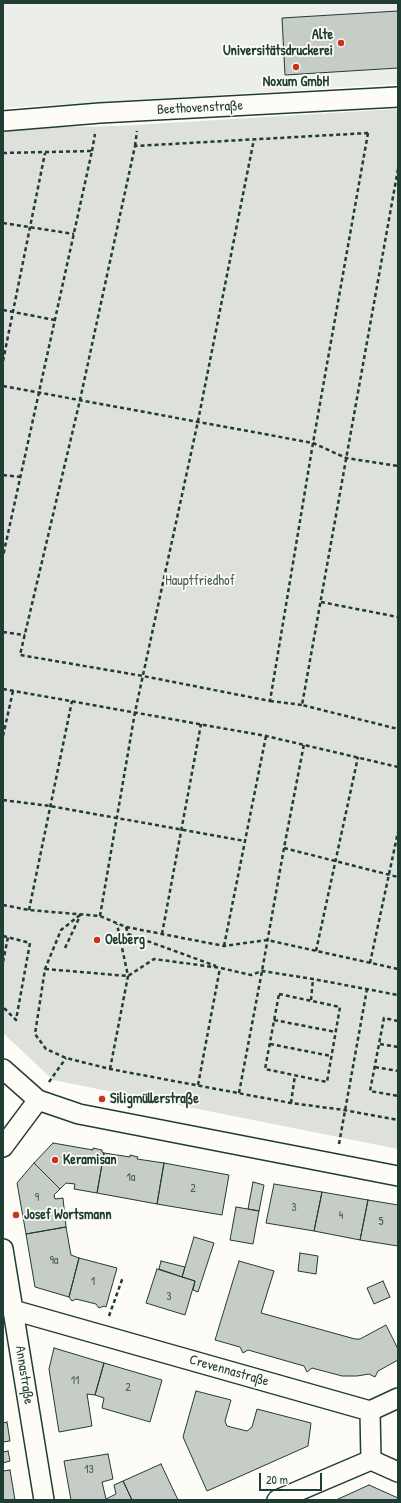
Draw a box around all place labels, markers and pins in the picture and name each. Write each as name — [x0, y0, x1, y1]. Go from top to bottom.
place label: Alte Universitätsdruckerei — [223, 27, 333, 60]
marker: Alte Universitätsdruckerei — [336, 38, 346, 48]
marker: Noxum GmbH — [291, 62, 301, 72]
place label: Noxum GmbH — [263, 74, 329, 90]
place label: Oelberg — [105, 932, 145, 948]
marker: Oelberg — [92, 935, 102, 945]
place label: Siligmüllerstraße — [110, 1091, 199, 1107]
marker: Siligmüllerstraße — [97, 1094, 107, 1104]
place label: Keramisan — [63, 1152, 117, 1168]
marker: Keramisan — [50, 1155, 60, 1165]
place label: Josef Wortsmann — [24, 1207, 112, 1223]
marker: Josef Wortsmann — [11, 1210, 21, 1220]

